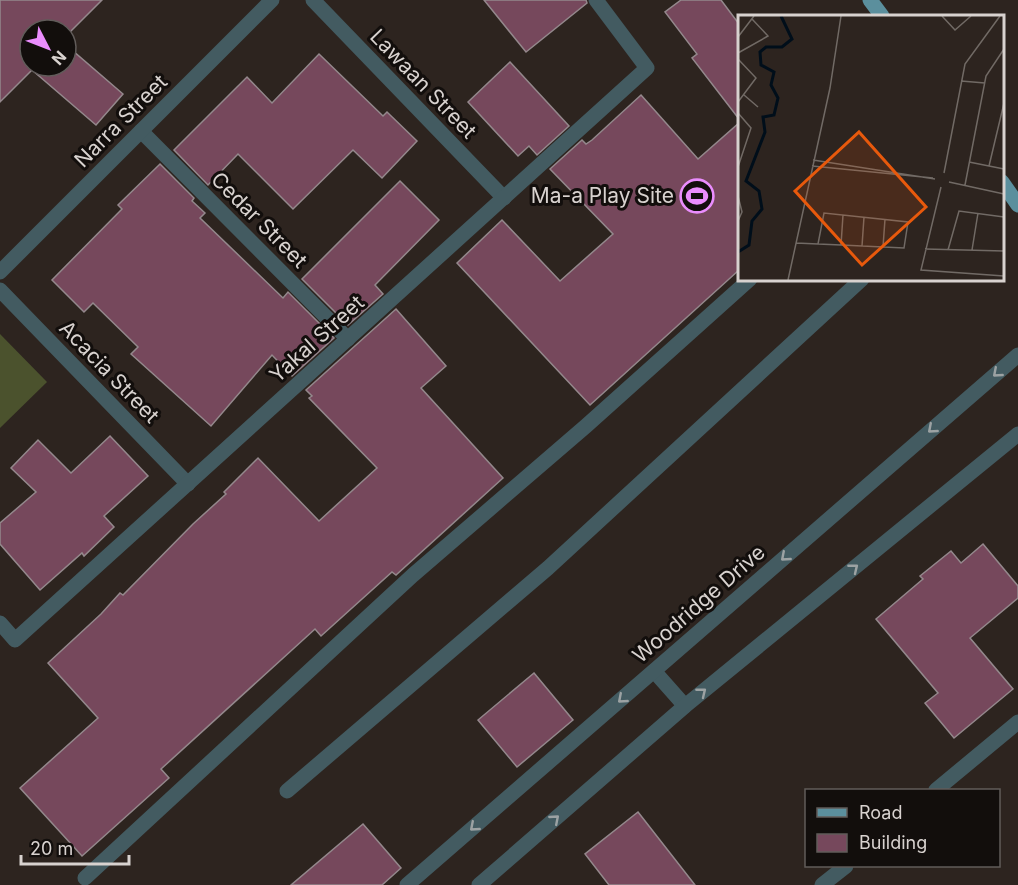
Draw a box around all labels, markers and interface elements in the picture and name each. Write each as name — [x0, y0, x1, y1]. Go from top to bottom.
inset map — [738, 15, 1003, 280]
north arrow — [18, 18, 78, 78]
street label: Lawaan Street — [365, 24, 482, 144]
text: N — [48, 47, 71, 69]
street label: Narra Street — [69, 69, 172, 172]
street label: Cedar Street — [206, 167, 313, 273]
sports icon: Ma-a Play Site — [679, 178, 715, 214]
place label: Ma-a Play Site — [531, 183, 674, 208]
street label: Yakal Street — [264, 290, 369, 387]
street label: Acacia Street — [54, 315, 164, 428]
one-way arrow — [993, 366, 1004, 377]
one-way arrow — [928, 422, 938, 433]
street label: Woodridge Drive — [627, 539, 770, 668]
one-way arrow — [781, 550, 792, 561]
one-way arrow — [847, 565, 858, 576]
one-way arrow — [696, 688, 707, 699]
one-way arrow — [618, 692, 629, 703]
legend — [805, 789, 1000, 867]
text: Road — [859, 802, 902, 823]
one-way arrow — [548, 815, 559, 826]
one-way arrow — [470, 820, 481, 831]
scale bar — [21, 828, 129, 866]
text: Building — [859, 832, 927, 853]
text: 20 m — [30, 838, 73, 859]

